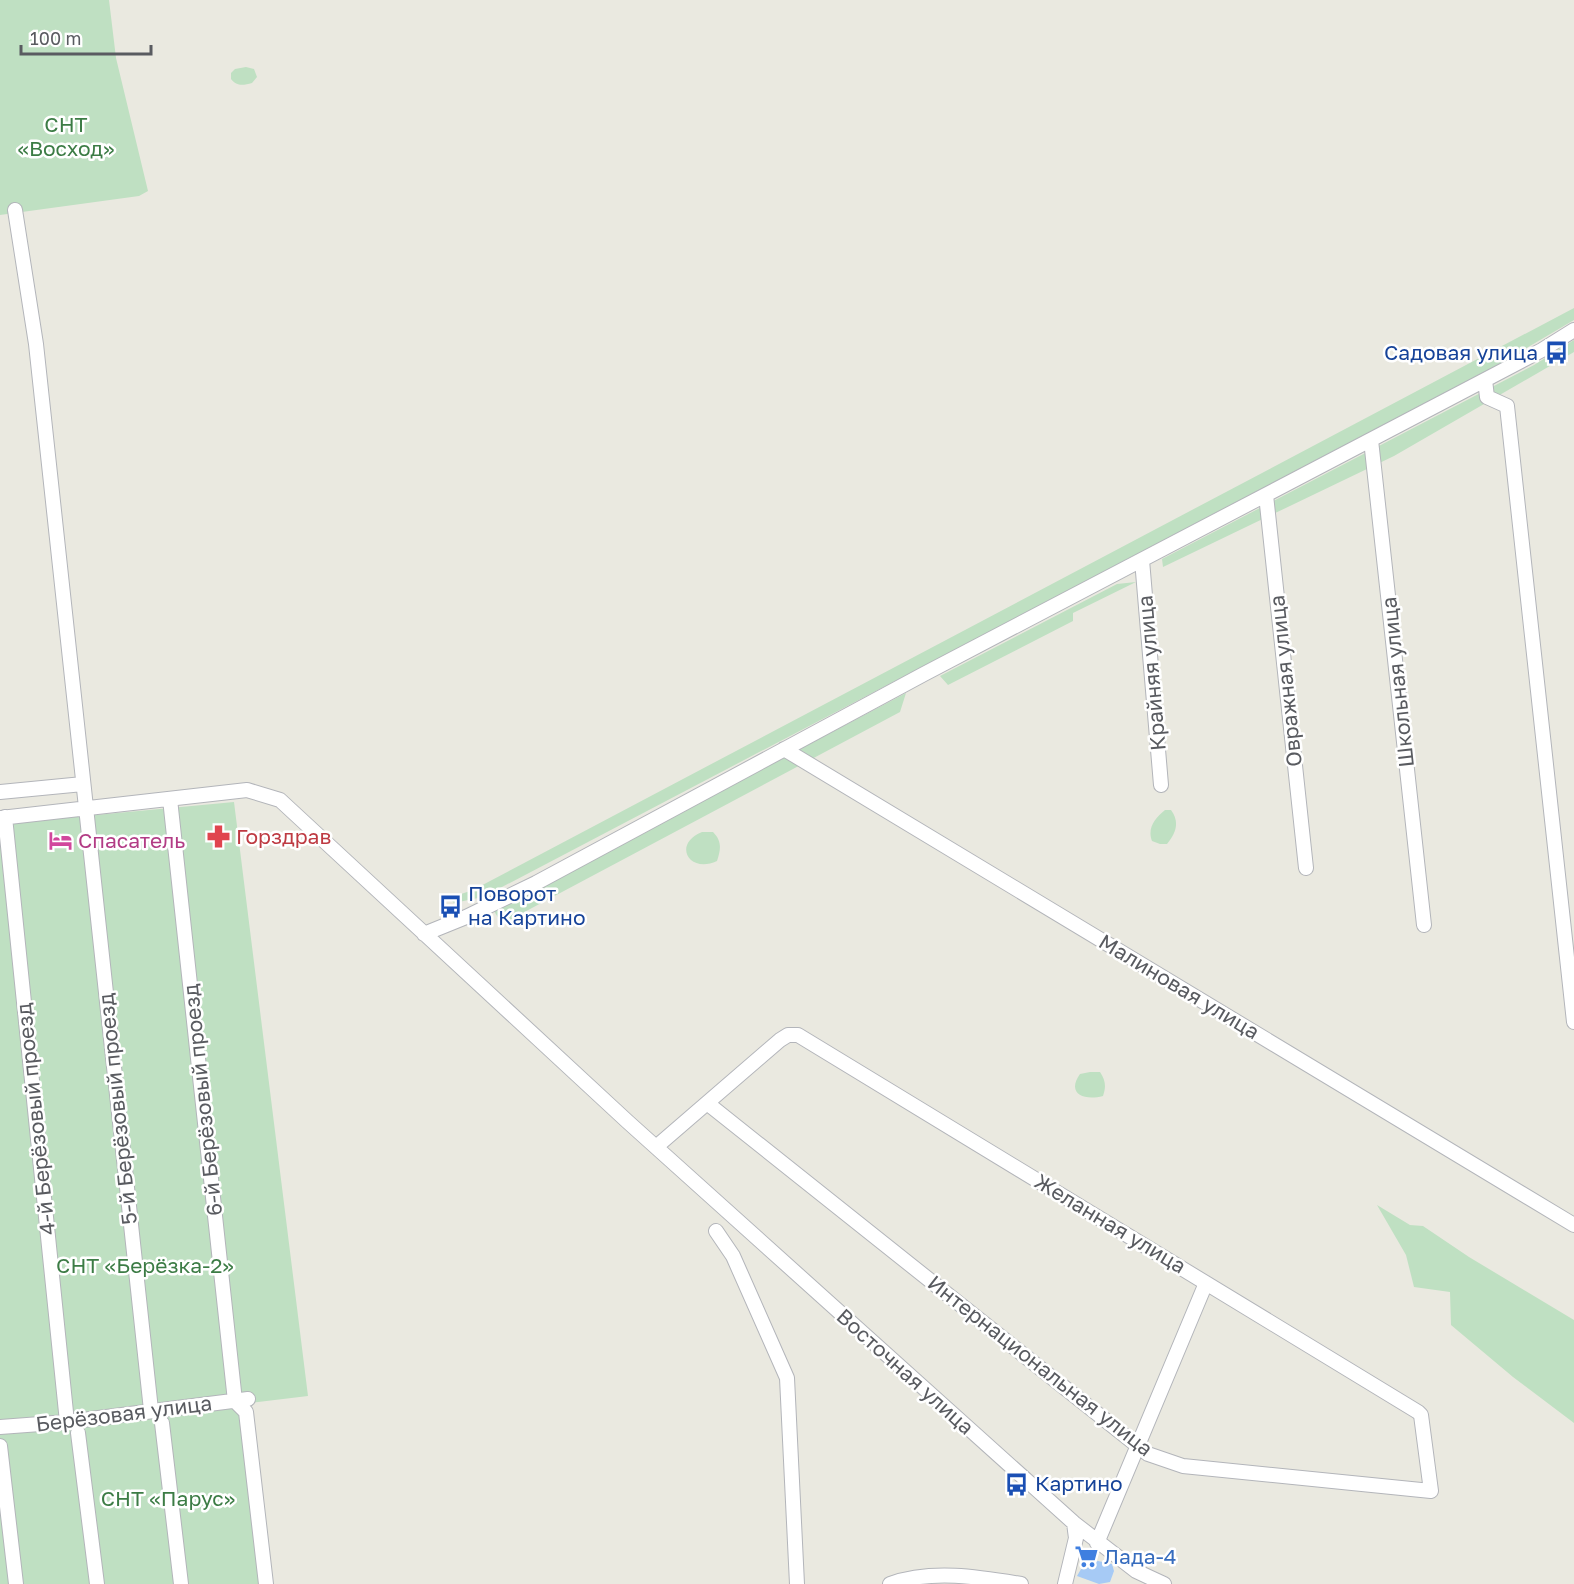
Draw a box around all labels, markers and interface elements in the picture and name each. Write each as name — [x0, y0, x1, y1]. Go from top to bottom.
scale bar — [21, 18, 152, 56]
text: 100 m — [30, 27, 81, 49]
park label: СНТ «Восход» — [17, 111, 115, 161]
place label: Садовая улица — [1384, 339, 1538, 365]
bus stop icon: Садовая улица — [1543, 340, 1569, 366]
street label: Крайняя улица — [1131, 594, 1171, 752]
street label: Овражная улица — [1263, 594, 1307, 768]
street label: Школьная улица — [1375, 596, 1419, 769]
place label: Горздрав — [236, 823, 331, 849]
pharmacy icon: Горздрав — [205, 824, 231, 850]
place label: Спасатель — [78, 827, 185, 853]
hotel icon: Спасатель — [47, 828, 73, 854]
place label: Поворот на Картино — [468, 880, 586, 930]
bus stop icon: Поворот на Картино — [437, 893, 463, 919]
street label: Малиновая улица — [1094, 928, 1265, 1044]
street label: 6-й Берёзовый проезд — [177, 983, 227, 1217]
street label: 5-й Берёзовый проезд — [92, 992, 142, 1226]
street label: 4-й Берёзовый проезд — [10, 1002, 60, 1236]
street label: Желанная улица — [1030, 1168, 1191, 1279]
park label: СНТ «Берёзка-2» — [56, 1252, 234, 1278]
street label: Интернациональная улица — [923, 1269, 1158, 1461]
street label: Восточная улица — [832, 1303, 980, 1440]
street label: Берёзовая улица — [34, 1389, 213, 1437]
place label: Картино — [1035, 1470, 1123, 1496]
bus stop icon: Картино — [1004, 1471, 1030, 1497]
park label: СНТ «Парус» — [101, 1485, 235, 1511]
place label: Лада-4 — [1104, 1543, 1176, 1569]
supermarket icon: Лада-4 — [1073, 1544, 1099, 1570]

